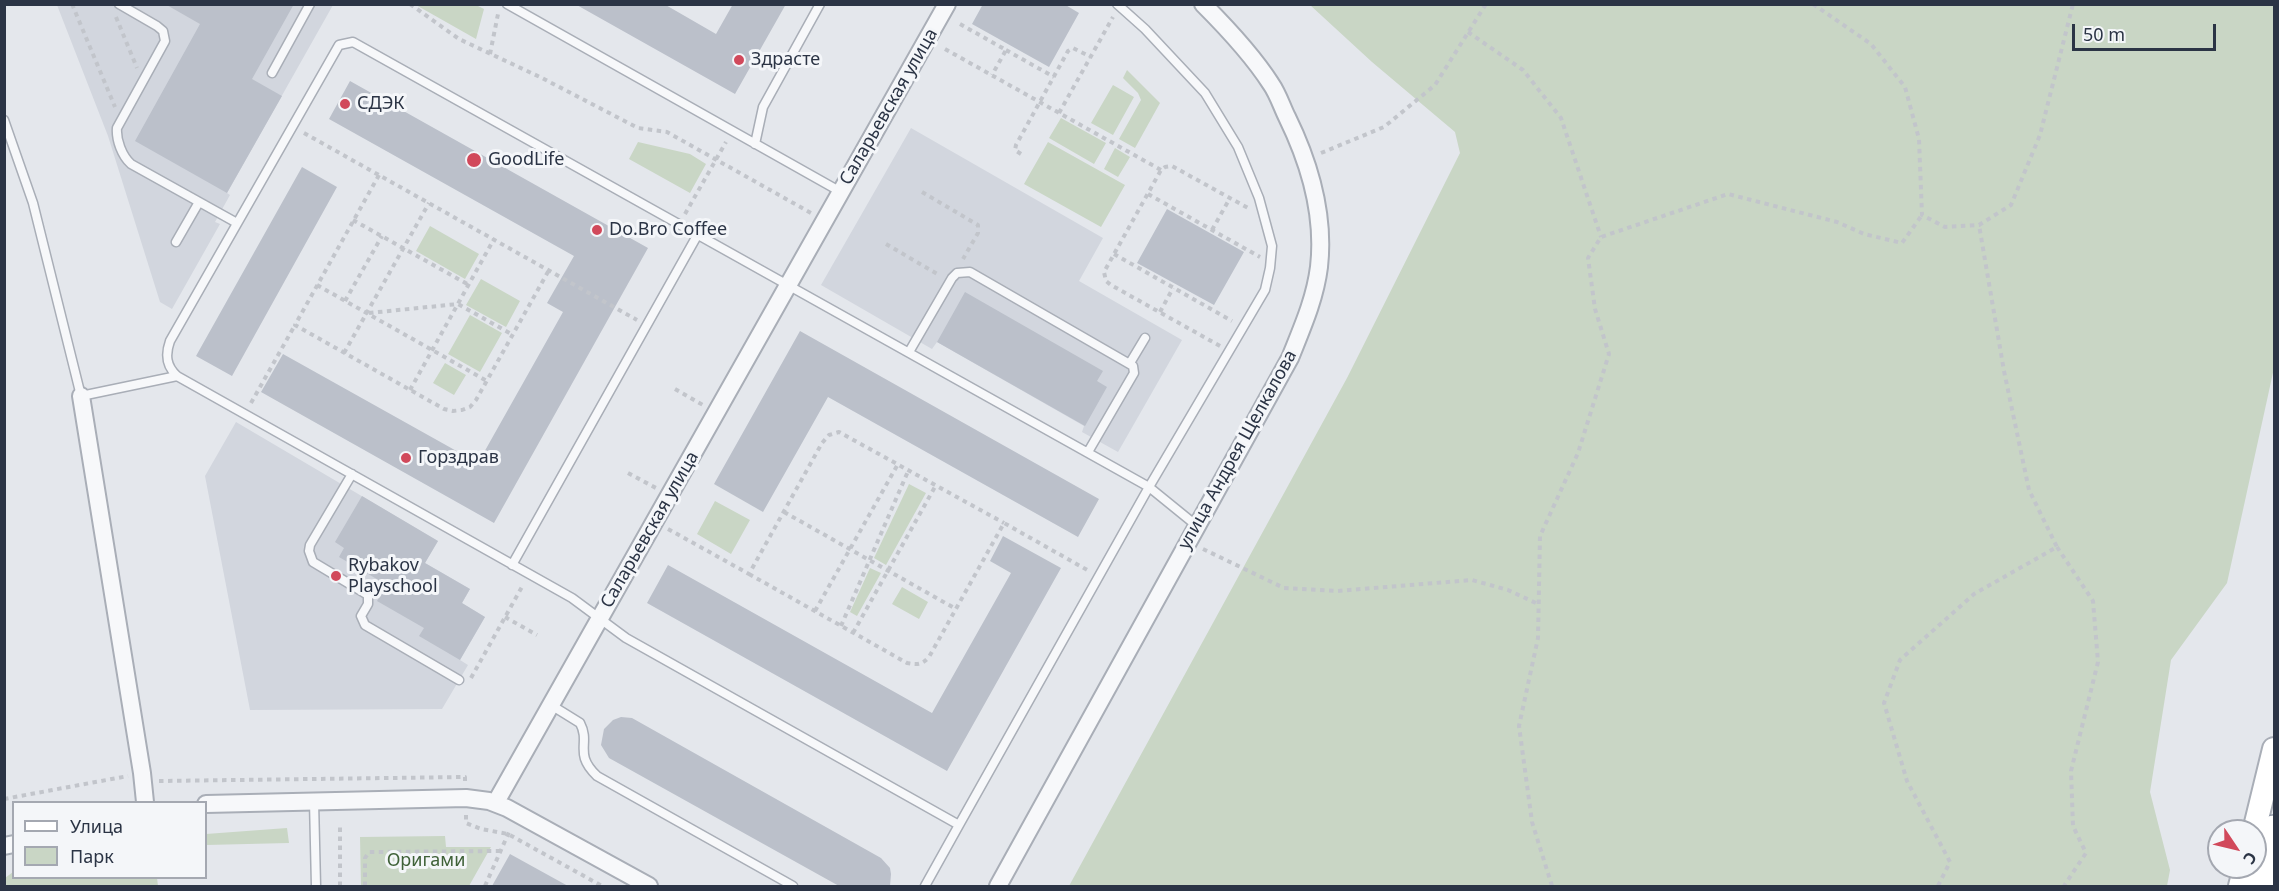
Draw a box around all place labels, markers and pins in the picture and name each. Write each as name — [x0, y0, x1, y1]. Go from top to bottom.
place label: Здрасте — [751, 49, 820, 71]
marker: Здрасте — [732, 53, 746, 67]
place label: СДЭК — [357, 93, 405, 115]
marker: СДЭК — [338, 97, 352, 111]
place label: GoodLife — [488, 149, 564, 171]
marker: GoodLife — [465, 151, 483, 169]
place label: Do.Bro Coffee — [609, 219, 727, 241]
marker: Do.Bro Coffee — [590, 223, 604, 237]
place label: Горздрав — [418, 447, 499, 469]
marker: Горздрав — [399, 451, 413, 465]
place label: Rybakov Playschool — [348, 555, 438, 598]
marker: Rybakov Playschool — [329, 569, 343, 583]

